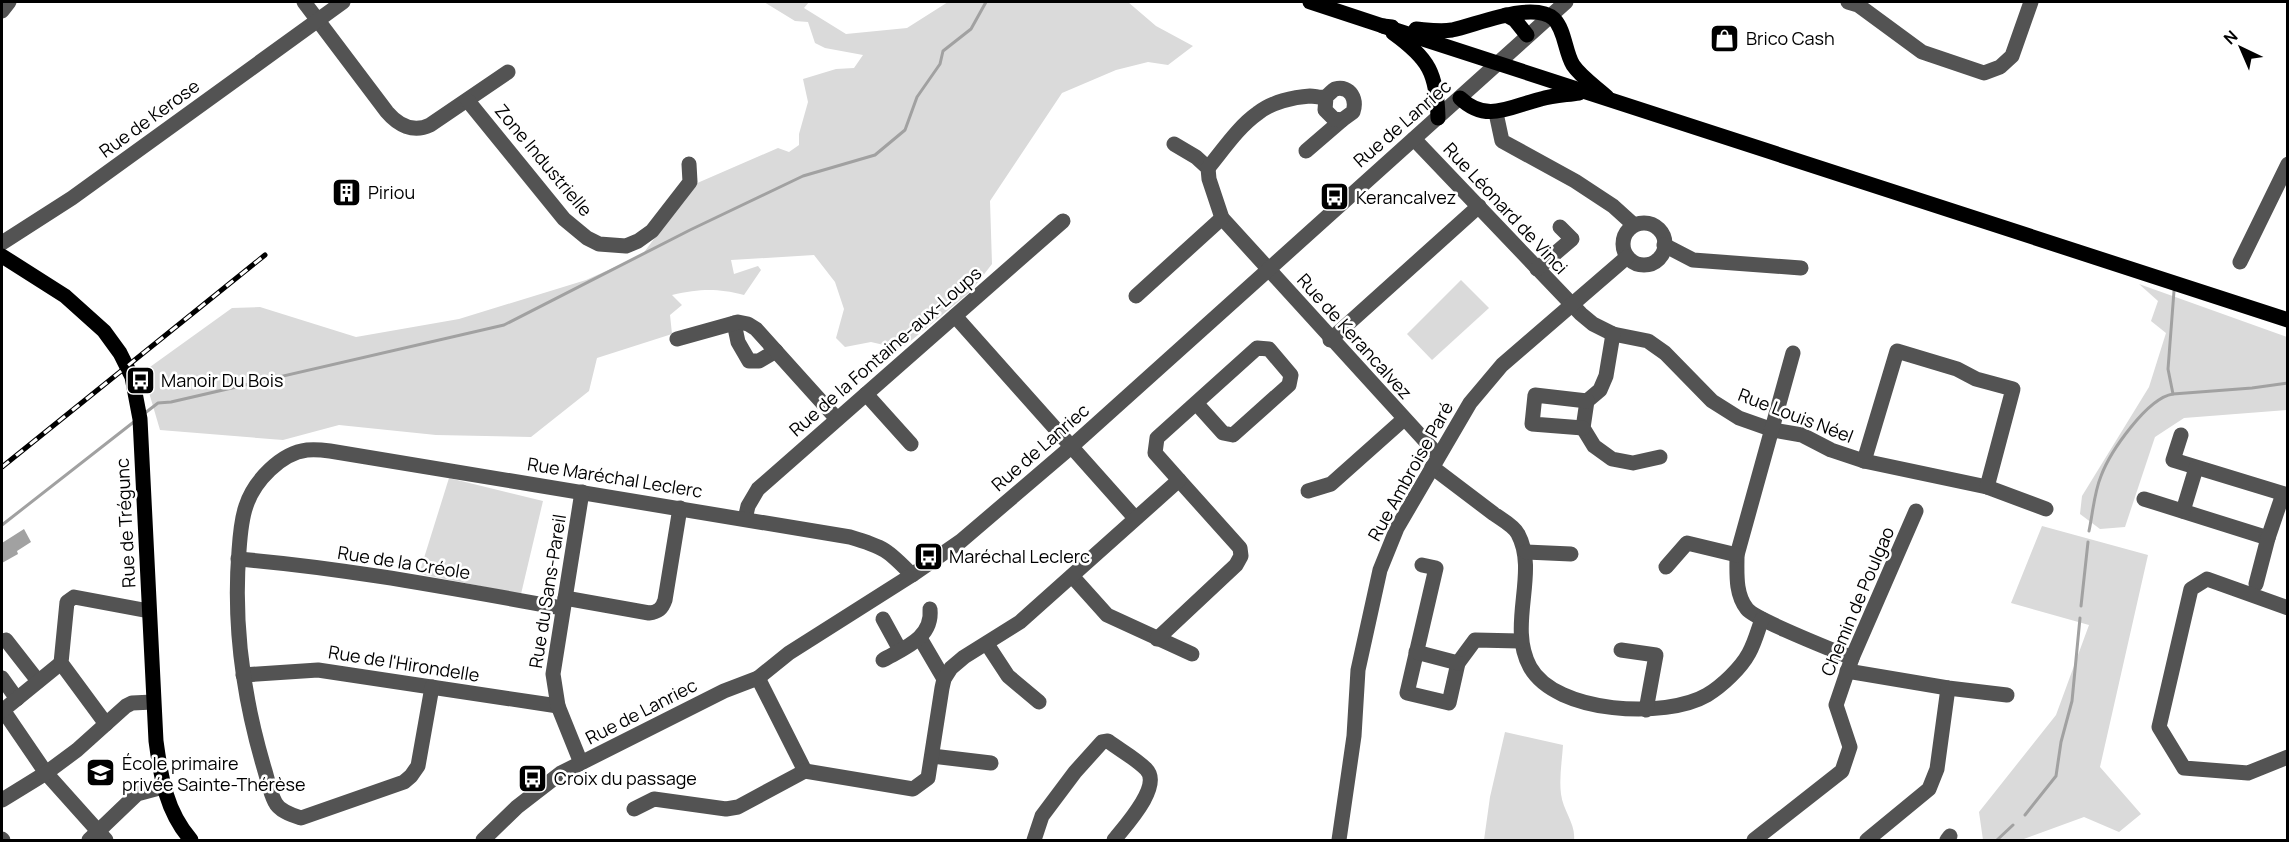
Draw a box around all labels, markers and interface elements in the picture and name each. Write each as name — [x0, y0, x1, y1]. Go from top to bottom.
north arrow — [2211, 18, 2271, 78]
shop icon: Brico Cash — [1709, 22, 1741, 54]
text: N — [2219, 25, 2242, 49]
place label: Brico Cash — [1746, 26, 1835, 50]
street label: Rue de Kerose — [94, 74, 204, 162]
street label: Rue de Lanriec — [1348, 74, 1456, 172]
street label: Zone Industrielle — [490, 99, 598, 221]
street label: Rue Léonard de Vinci — [1439, 137, 1573, 279]
building icon: Piriou — [331, 176, 363, 208]
place label: Piriou — [368, 180, 415, 204]
bus stop icon: Kerancalvez — [1319, 181, 1351, 213]
place label: Kerancalvez — [1356, 185, 1456, 209]
street label: Rue de la Fontaine-aux-Loups — [784, 261, 986, 441]
street label: Rue de Kerancalvez — [1292, 268, 1418, 404]
bus stop icon: Manoir Du Bois — [124, 364, 156, 396]
place label: Manoir Du Bois — [161, 368, 283, 392]
street label: Rue Louis Néel — [1735, 382, 1857, 448]
street label: Rue Ambroise Paré — [1362, 397, 1458, 545]
street label: Rue de Lanriec — [986, 398, 1094, 496]
street label: Rue Maréchal Leclerc — [526, 451, 704, 503]
street label: Rue de Trégunc — [110, 458, 140, 588]
street label: Rue du Sans-Pareil — [523, 512, 571, 670]
street label: Chemin de Poulgao — [1815, 523, 1899, 679]
street label: Rue de la Créole — [336, 540, 472, 584]
bus stop icon: Maréchal Leclerc — [912, 540, 944, 572]
place label: Maréchal Leclerc — [949, 544, 1090, 568]
street label: Rue de l'Hirondelle — [327, 639, 481, 687]
street label: Rue de Lanriec — [581, 673, 701, 749]
place label: École primaire privée Sainte-Thérèse — [122, 751, 306, 796]
school or university icon: École primaire privée Sainte-Thérèse — [85, 757, 117, 789]
bus stop icon: Croix du passage — [517, 762, 549, 794]
place label: Croix du passage — [554, 766, 697, 790]

